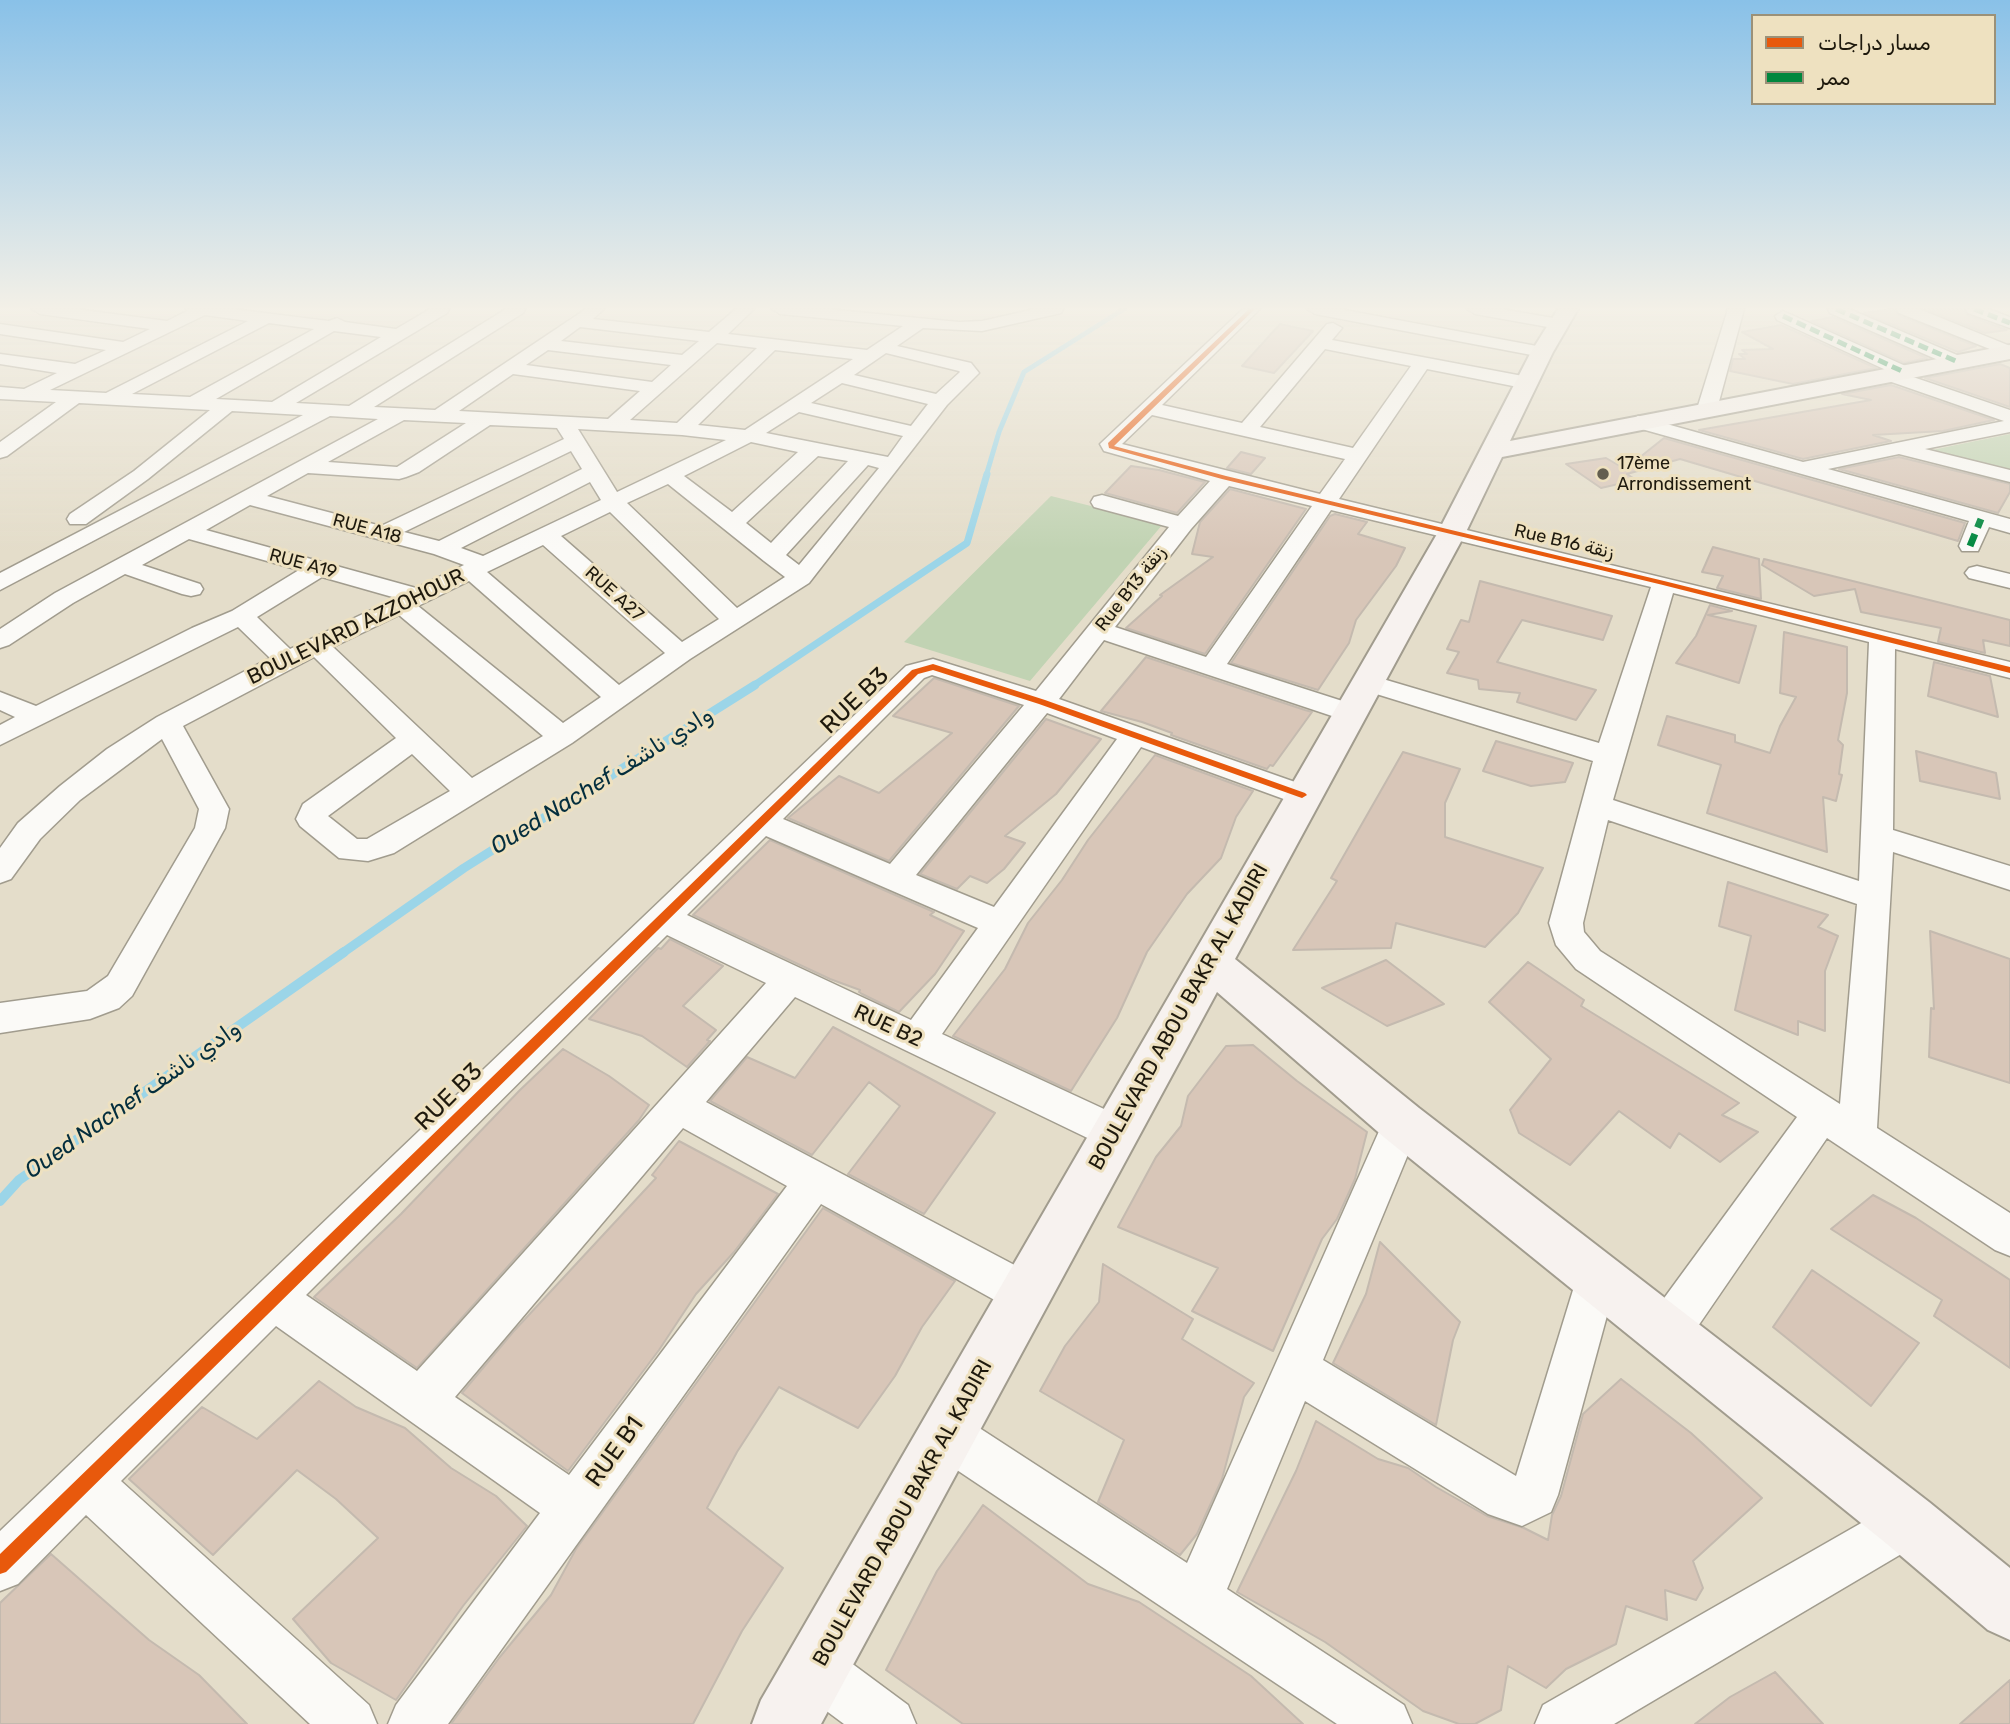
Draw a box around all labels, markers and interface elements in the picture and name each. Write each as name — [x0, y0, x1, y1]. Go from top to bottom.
legend — [1751, 14, 1996, 105]
text: مسار دراجات — [1818, 30, 1931, 55]
text: ممر — [1818, 65, 1850, 90]
place label: 17ème Arrondissement — [1617, 453, 1751, 496]
marker: 17ème Arrondissement — [1595, 466, 1611, 482]
street label: RUE A18 — [330, 509, 404, 549]
street label: Rue B16 زنقة — [1512, 520, 1616, 564]
street label: Rue B13 زنقة — [1091, 542, 1171, 636]
street label: RUE A19 — [267, 545, 339, 583]
street label: RUE A27 — [580, 562, 648, 626]
street label: BOULEVARD AZZOHOUR — [243, 563, 469, 691]
street label: RUE B3 — [815, 662, 895, 740]
water label: Oued Nachef وادي ناشف — [486, 701, 718, 861]
street label: BOULEVARD ABOU BAKR AL KADIRI — [1084, 859, 1274, 1175]
street label: RUE B2 — [850, 999, 926, 1053]
water label: Oued Nachef وادي ناشف — [20, 1015, 246, 1185]
street label: RUE B3 — [409, 1057, 489, 1137]
street label: BOULEVARD ABOU BAKR AL KADIRI — [808, 1355, 998, 1671]
street label: RUE B1 — [580, 1411, 650, 1493]

